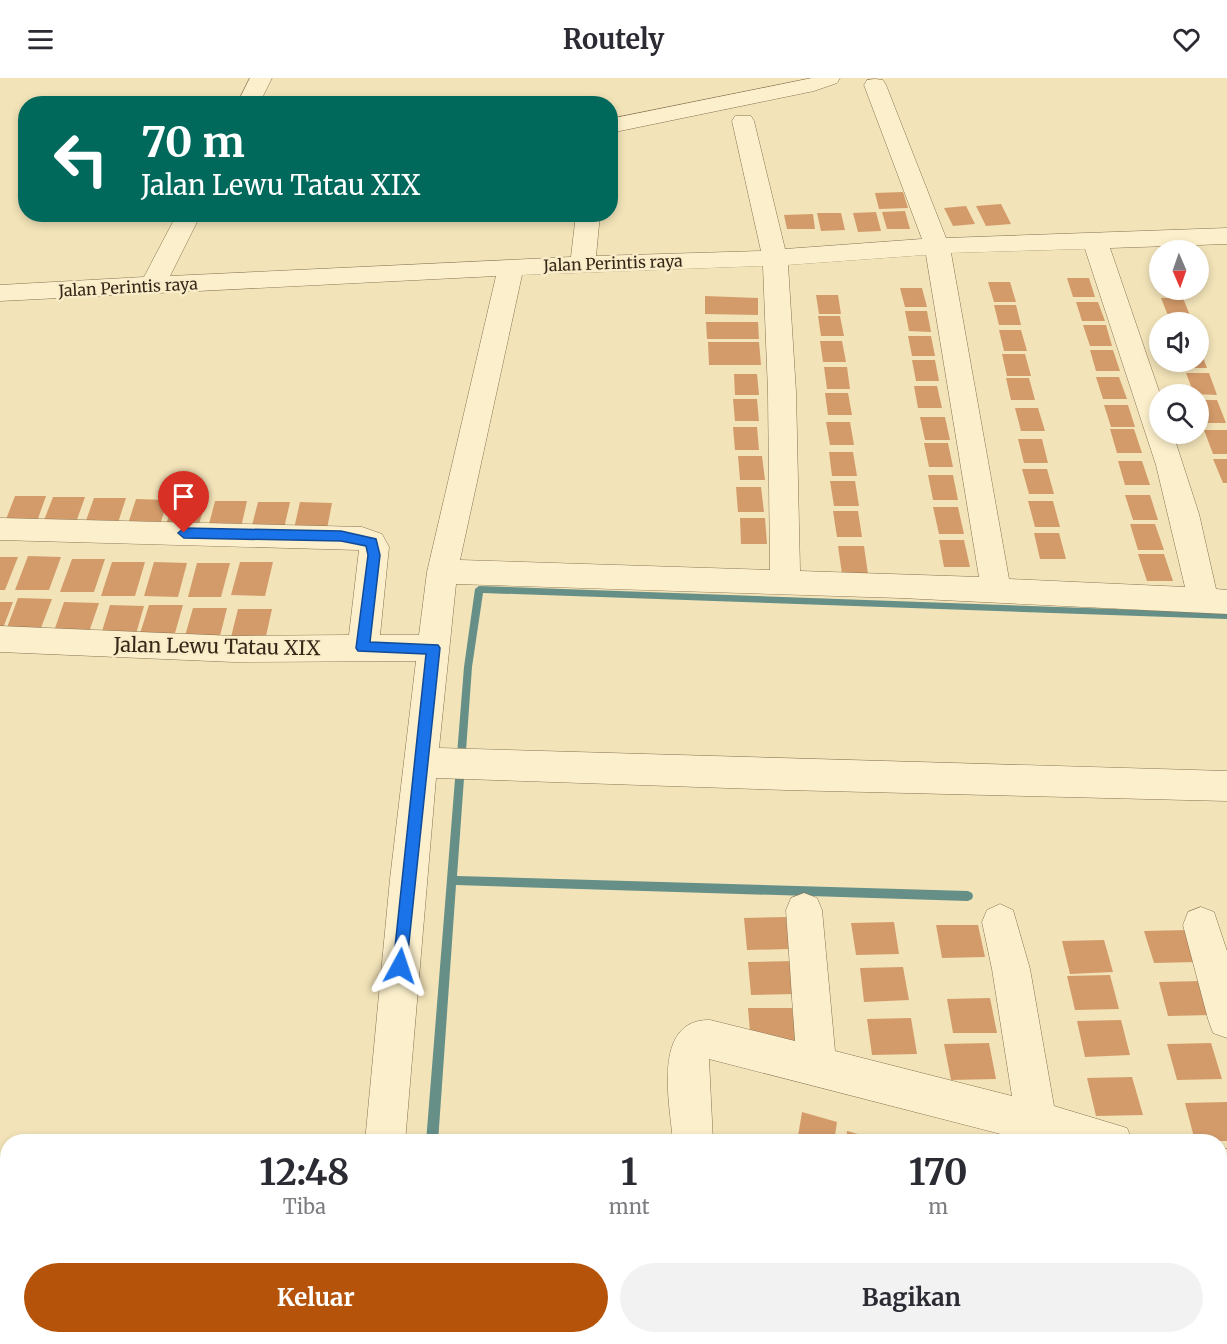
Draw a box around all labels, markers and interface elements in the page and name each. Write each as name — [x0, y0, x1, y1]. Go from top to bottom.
text: Routely — [563, 22, 664, 56]
icon: menu — [24, 23, 57, 56]
icon: heart — [1170, 23, 1203, 56]
text: 70 m — [141, 116, 245, 168]
icon: left — [42, 120, 120, 198]
text: Jalan Lewu Tatau XIX — [141, 168, 420, 202]
north arrow — [1149, 240, 1209, 300]
map controls — [1149, 240, 1209, 444]
street label: Jalan Perintis raya — [542, 251, 683, 275]
street label: Jalan Perintis raya — [57, 273, 199, 301]
button: sound — [1149, 312, 1209, 372]
button: search — [1149, 384, 1209, 444]
pin — [158, 471, 209, 533]
icon: arrive — [167, 480, 200, 513]
street label: Jalan Lewu Tatau XIX — [112, 632, 321, 660]
position arrow — [368, 934, 432, 998]
text: 12:48 — [259, 1150, 350, 1195]
text: 1 — [621, 1150, 637, 1195]
text: 170 — [909, 1150, 968, 1195]
text: Tiba — [283, 1194, 326, 1219]
text: mnt — [609, 1194, 649, 1219]
text: m — [928, 1194, 948, 1219]
button: Keluar — [24, 1263, 608, 1332]
button: Bagikan — [620, 1263, 1203, 1332]

